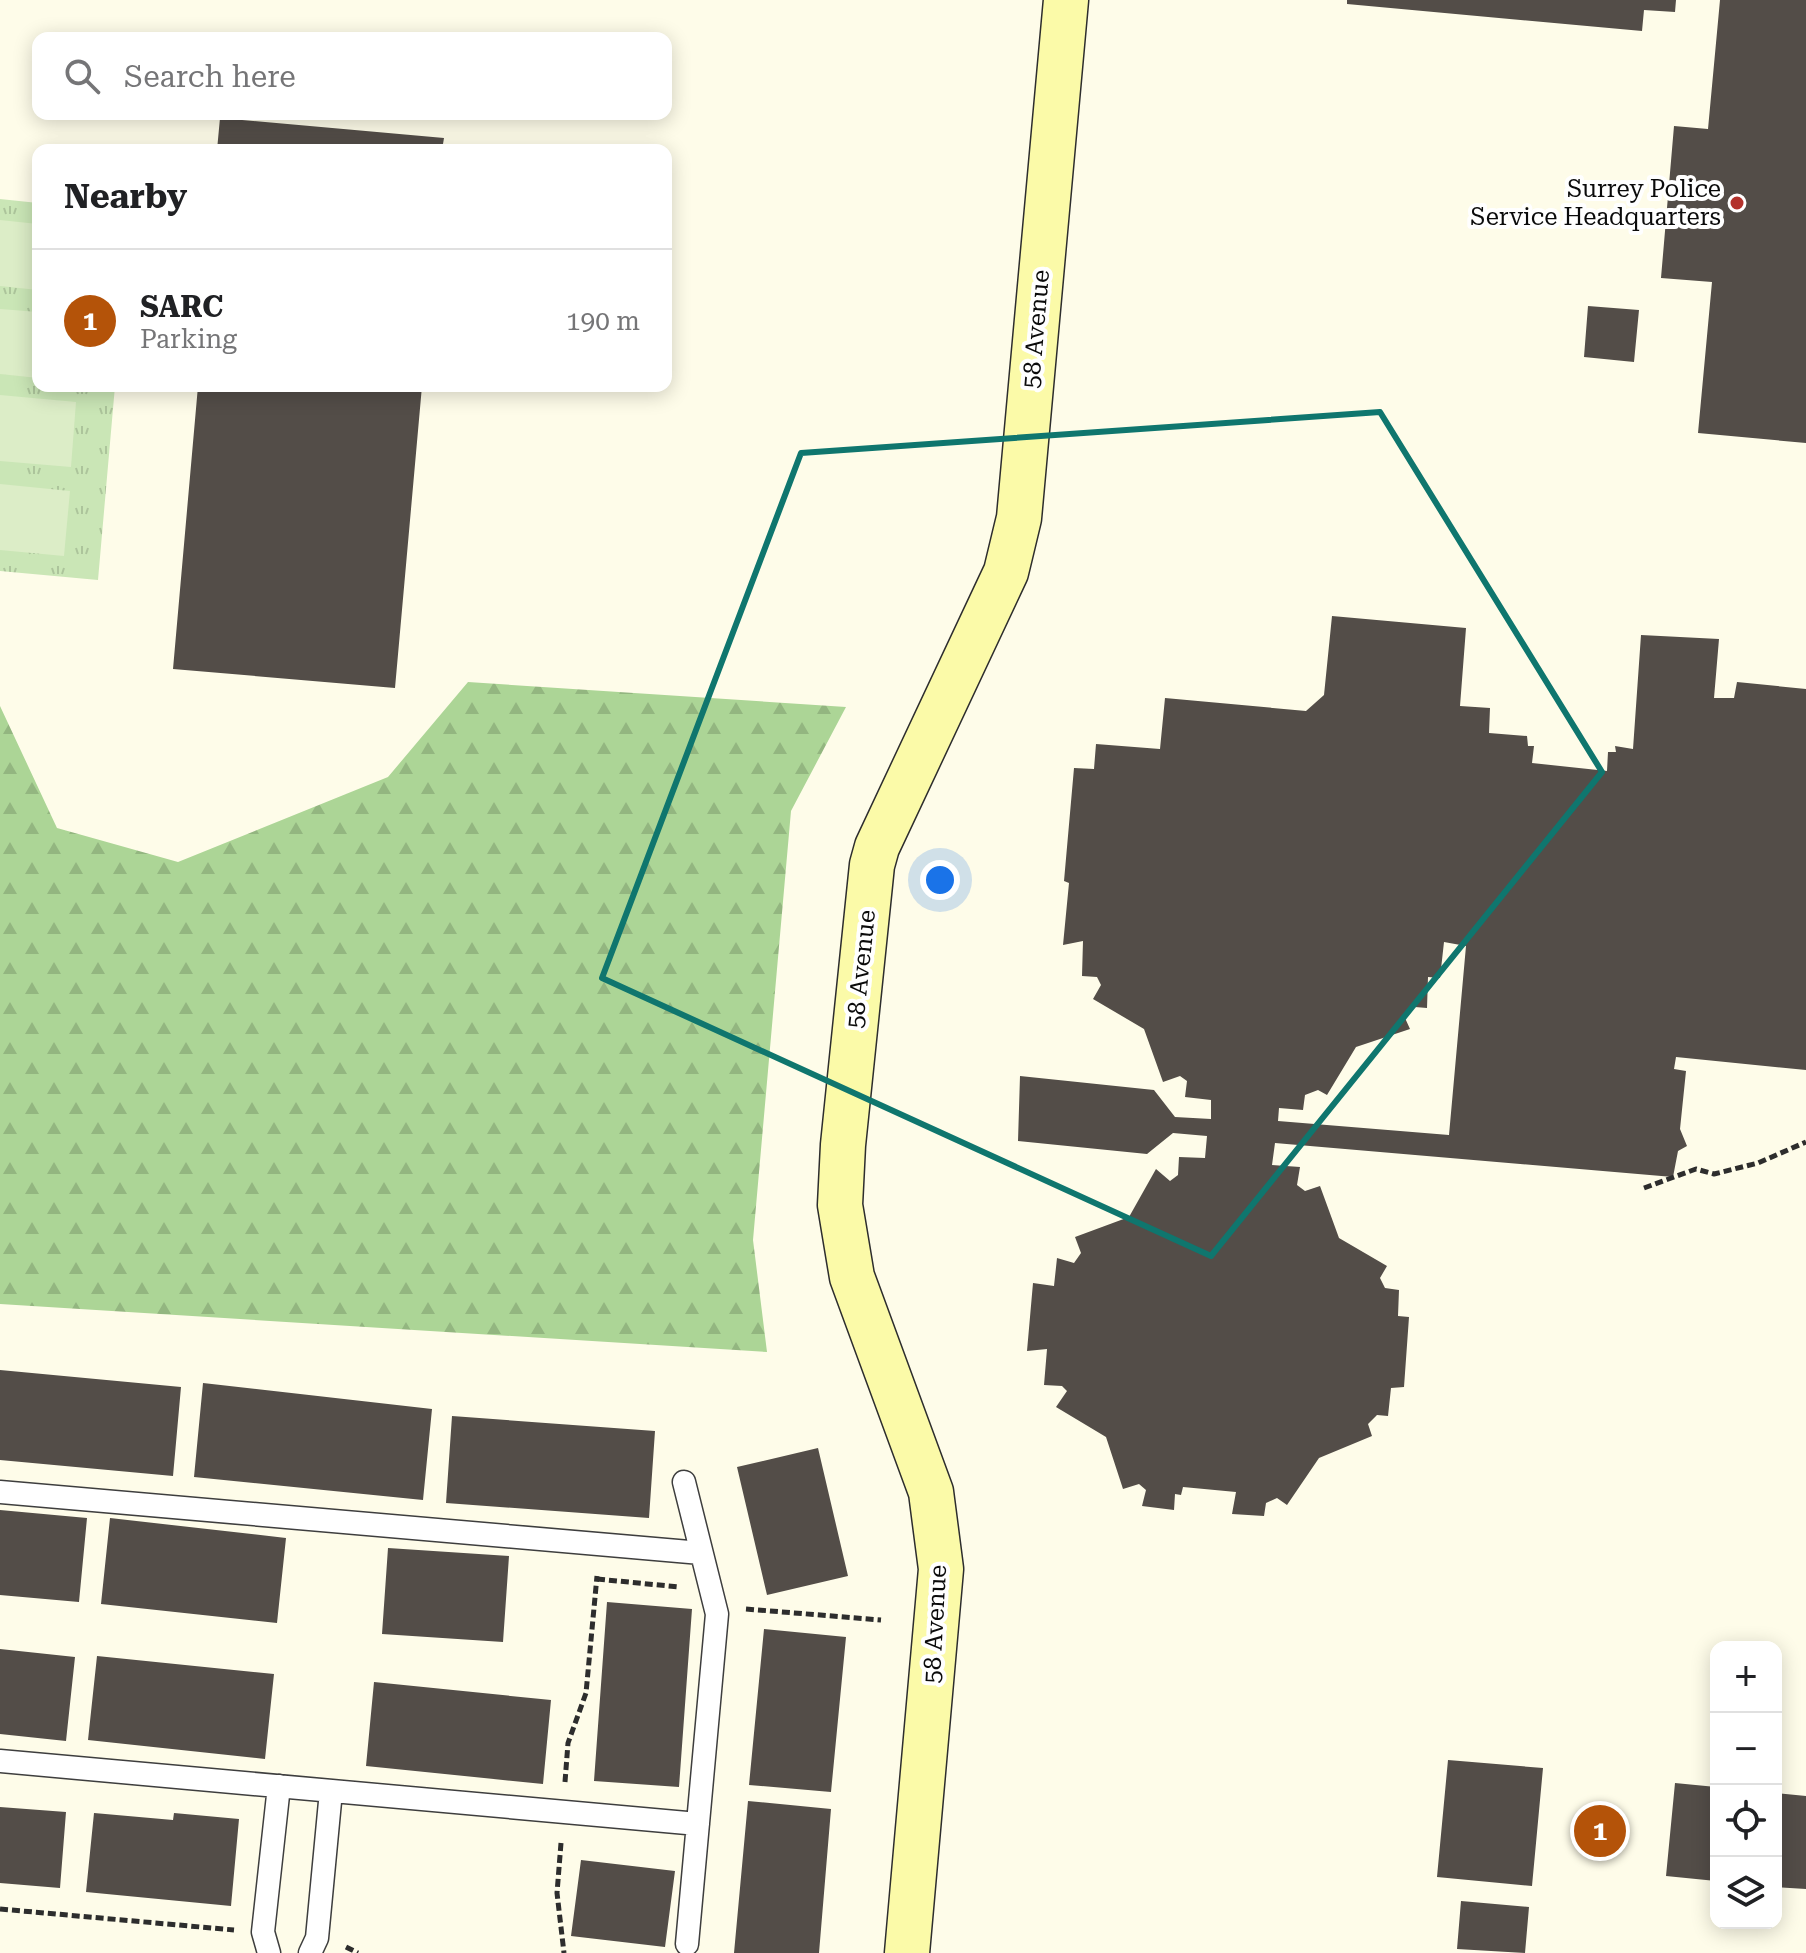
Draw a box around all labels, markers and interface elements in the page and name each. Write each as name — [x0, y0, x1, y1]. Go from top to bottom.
search box — [32, 32, 672, 120]
icon: search — [60, 54, 104, 98]
text: Search here — [124, 59, 296, 94]
place label: Surrey Police Service Headquarters — [1470, 175, 1721, 231]
text: Nearby — [64, 176, 187, 216]
marker: Surrey Police Service Headquarters — [1728, 194, 1746, 212]
street label: 58 Avenue — [1017, 269, 1055, 389]
text: SARC — [140, 289, 223, 324]
text: 1 — [83, 306, 97, 336]
text: 190 m — [566, 306, 640, 336]
text: Parking — [140, 324, 237, 354]
your location — [920, 860, 960, 900]
street label: 58 Avenue — [841, 908, 881, 1030]
street label: 58 Avenue — [918, 1564, 952, 1684]
map controls — [1710, 1641, 1782, 1929]
button: + — [1710, 1641, 1782, 1713]
button: − — [1710, 1713, 1782, 1785]
button: locate — [1710, 1785, 1782, 1857]
pin: 1 — [1574, 1801, 1626, 1861]
button: layers — [1710, 1857, 1782, 1929]

